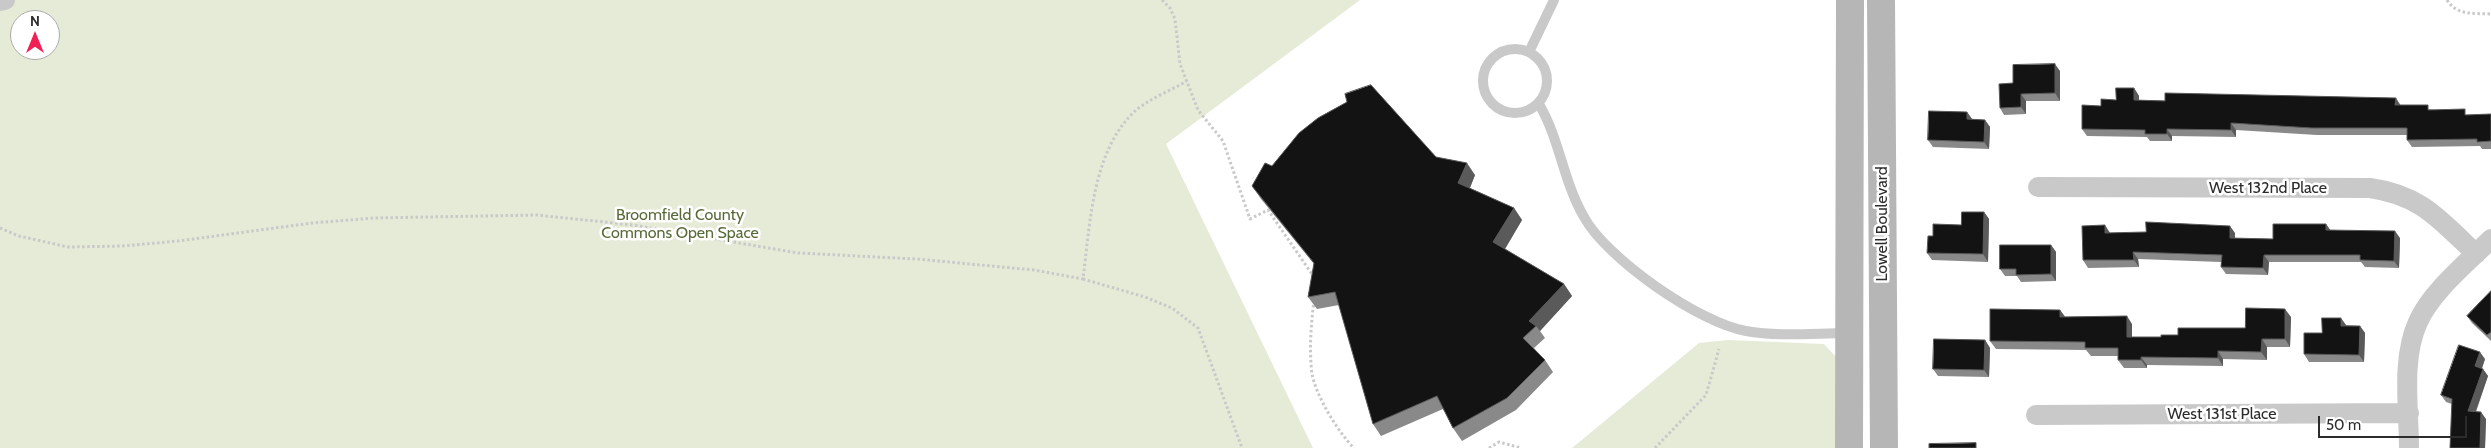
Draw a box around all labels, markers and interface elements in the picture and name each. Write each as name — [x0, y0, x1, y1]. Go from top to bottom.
north arrow — [10, 10, 60, 60]
text: N — [30, 12, 40, 30]
street label: Lowell Boulevard — [1872, 166, 1892, 282]
street label: West 132nd Place — [2209, 178, 2327, 198]
park label: Broomfield County Commons Open Space — [601, 205, 759, 243]
street label: West 131st Place — [2168, 404, 2276, 424]
scale bar — [2321, 406, 2470, 438]
text: 50 m — [2326, 416, 2361, 434]

